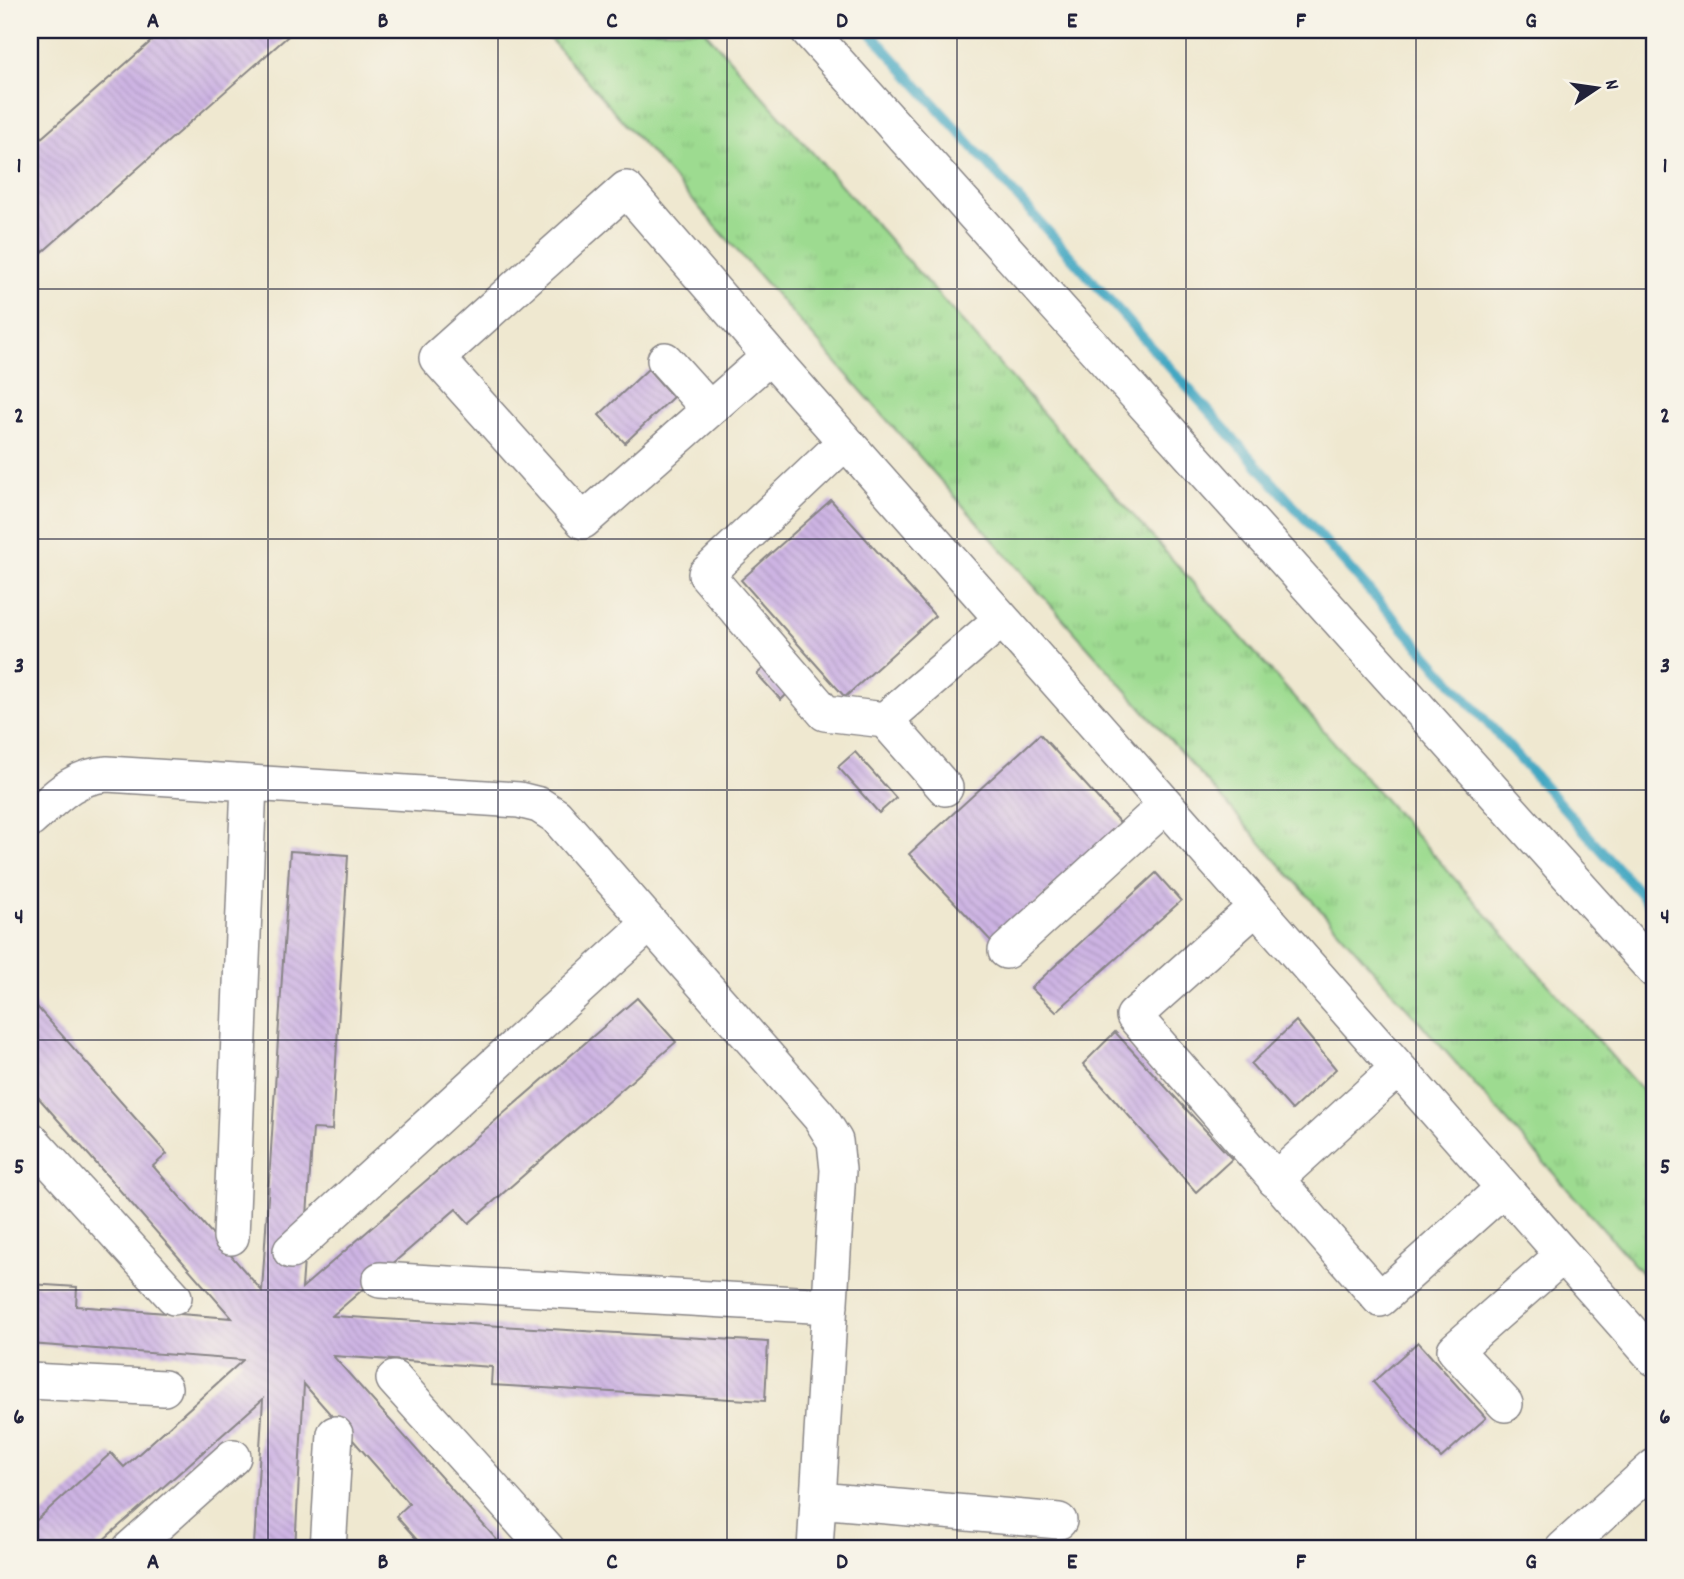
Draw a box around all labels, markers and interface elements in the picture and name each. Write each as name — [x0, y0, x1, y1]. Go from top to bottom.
text: A — [147, 6, 159, 39]
text: B — [378, 6, 389, 39]
text: C — [606, 6, 618, 39]
text: D — [836, 6, 848, 39]
text: E — [1067, 6, 1078, 39]
text: F — [1296, 6, 1307, 39]
text: G — [1525, 6, 1537, 39]
north arrow — [1562, 52, 1632, 122]
text: N — [1596, 77, 1624, 93]
text: 1 — [16, 151, 22, 184]
text: 1 — [1662, 151, 1668, 184]
text: 2 — [14, 401, 24, 434]
text: 2 — [1660, 401, 1670, 434]
text: 3 — [14, 651, 24, 684]
text: 3 — [1660, 651, 1670, 684]
text: 4 — [14, 902, 24, 935]
text: 4 — [1660, 902, 1670, 935]
text: 5 — [14, 1152, 24, 1185]
text: 5 — [1660, 1152, 1670, 1185]
text: 6 — [13, 1402, 25, 1435]
text: 6 — [1659, 1402, 1671, 1435]
text: A — [147, 1547, 159, 1579]
text: B — [378, 1547, 389, 1579]
text: C — [606, 1547, 618, 1579]
text: D — [836, 1547, 848, 1579]
text: E — [1067, 1547, 1078, 1579]
text: F — [1296, 1547, 1307, 1579]
text: G — [1525, 1547, 1537, 1579]

